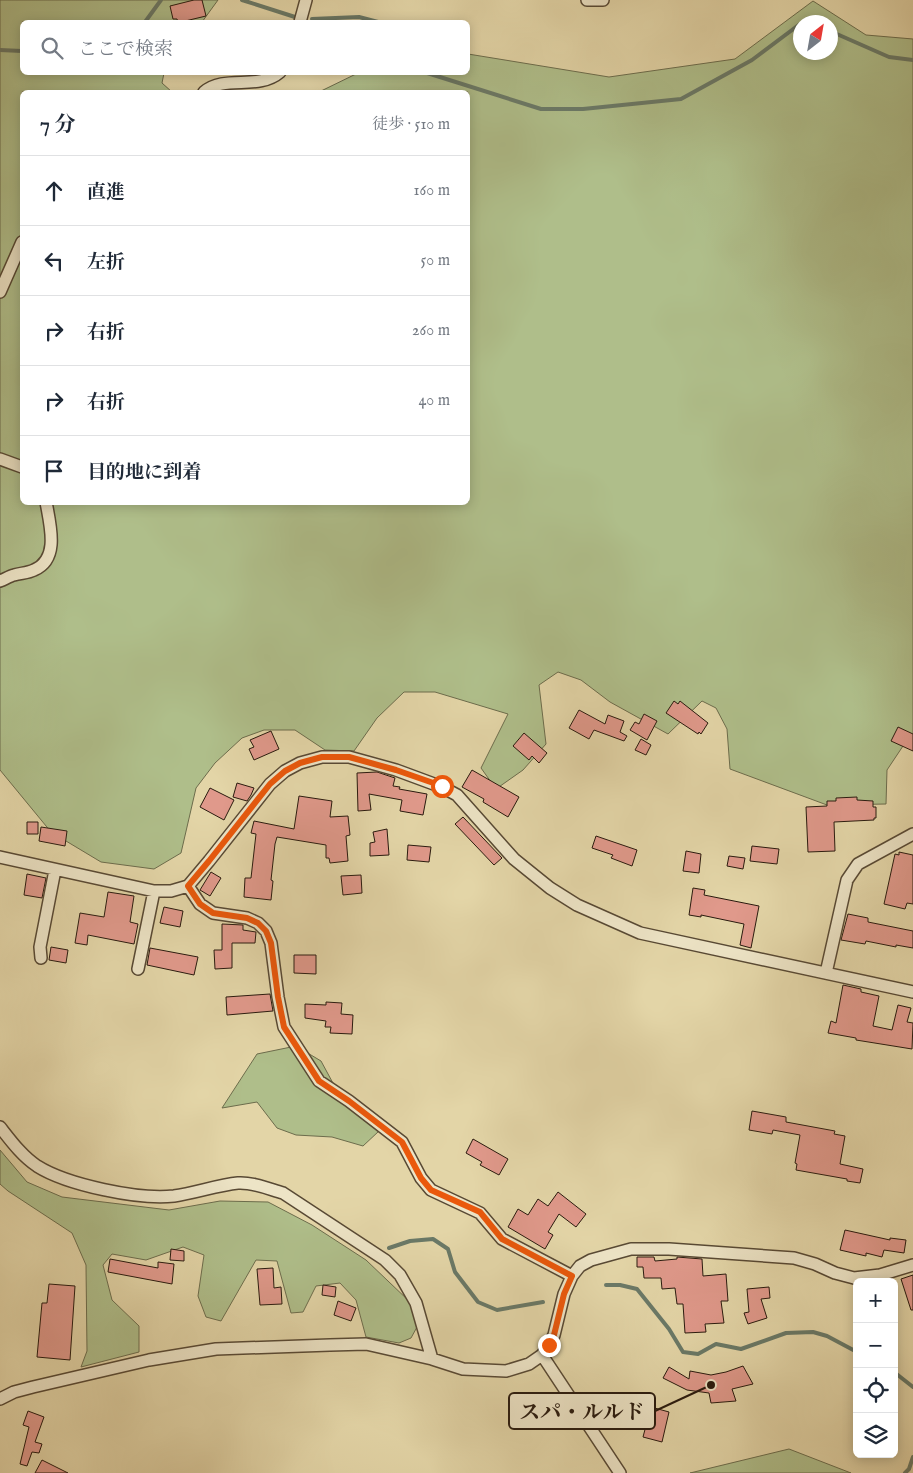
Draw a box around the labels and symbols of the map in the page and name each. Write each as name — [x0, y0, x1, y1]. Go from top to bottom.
north arrow — [793, 15, 838, 60]
route start — [431, 775, 454, 798]
route end — [538, 1334, 561, 1357]
callout: スパ・ルルド — [509, 1393, 655, 1429]
text: スパ・ルルド — [519, 1400, 645, 1427]

